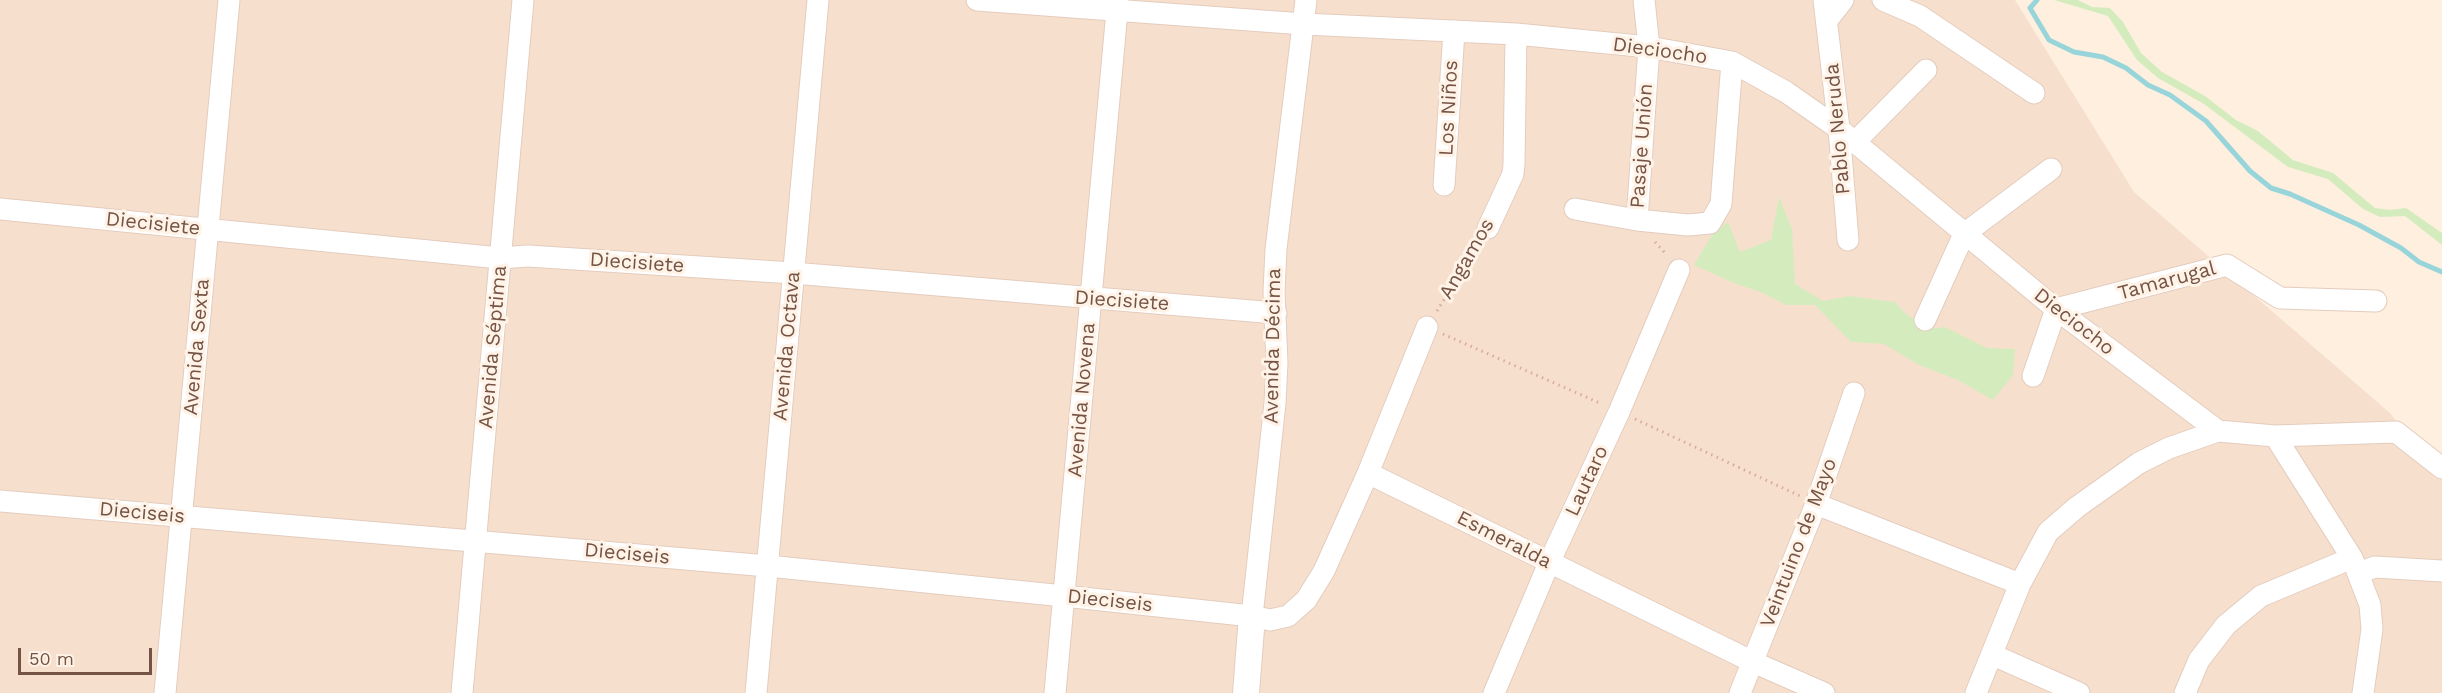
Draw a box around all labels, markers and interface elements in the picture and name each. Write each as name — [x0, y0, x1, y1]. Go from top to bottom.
street label: Dieciocho — [1611, 32, 1709, 70]
street label: Los Niños — [1435, 59, 1463, 157]
street label: Pablo Neruda — [1820, 62, 1856, 196]
street label: Pasaje Unión — [1626, 83, 1658, 209]
street label: Diecisiete — [105, 207, 201, 241]
street label: Angamos — [1434, 214, 1500, 304]
street label: Diecisiete — [589, 248, 685, 278]
street label: Tamarugal — [2115, 256, 2219, 306]
street label: Avenida Séptima — [474, 264, 512, 430]
street label: Avenida Décima — [1260, 268, 1286, 424]
street label: Avenida Octava — [769, 270, 805, 422]
street label: Avenida Sexta — [179, 278, 215, 416]
street label: Dieciocho — [2029, 283, 2119, 361]
street label: Diecisiete — [1074, 286, 1170, 316]
street label: Avenida Novena — [1063, 322, 1101, 478]
street label: Lautaro — [1560, 442, 1614, 520]
street label: Veintuino de Mayo — [1756, 455, 1842, 631]
street label: Dieciseis — [98, 497, 186, 529]
street label: Esmeralda — [1453, 506, 1555, 574]
street label: Dieciseis — [583, 538, 671, 570]
street label: Dieciseis — [1066, 585, 1154, 617]
scale bar — [21, 636, 154, 674]
text: 50 m — [29, 648, 74, 669]

